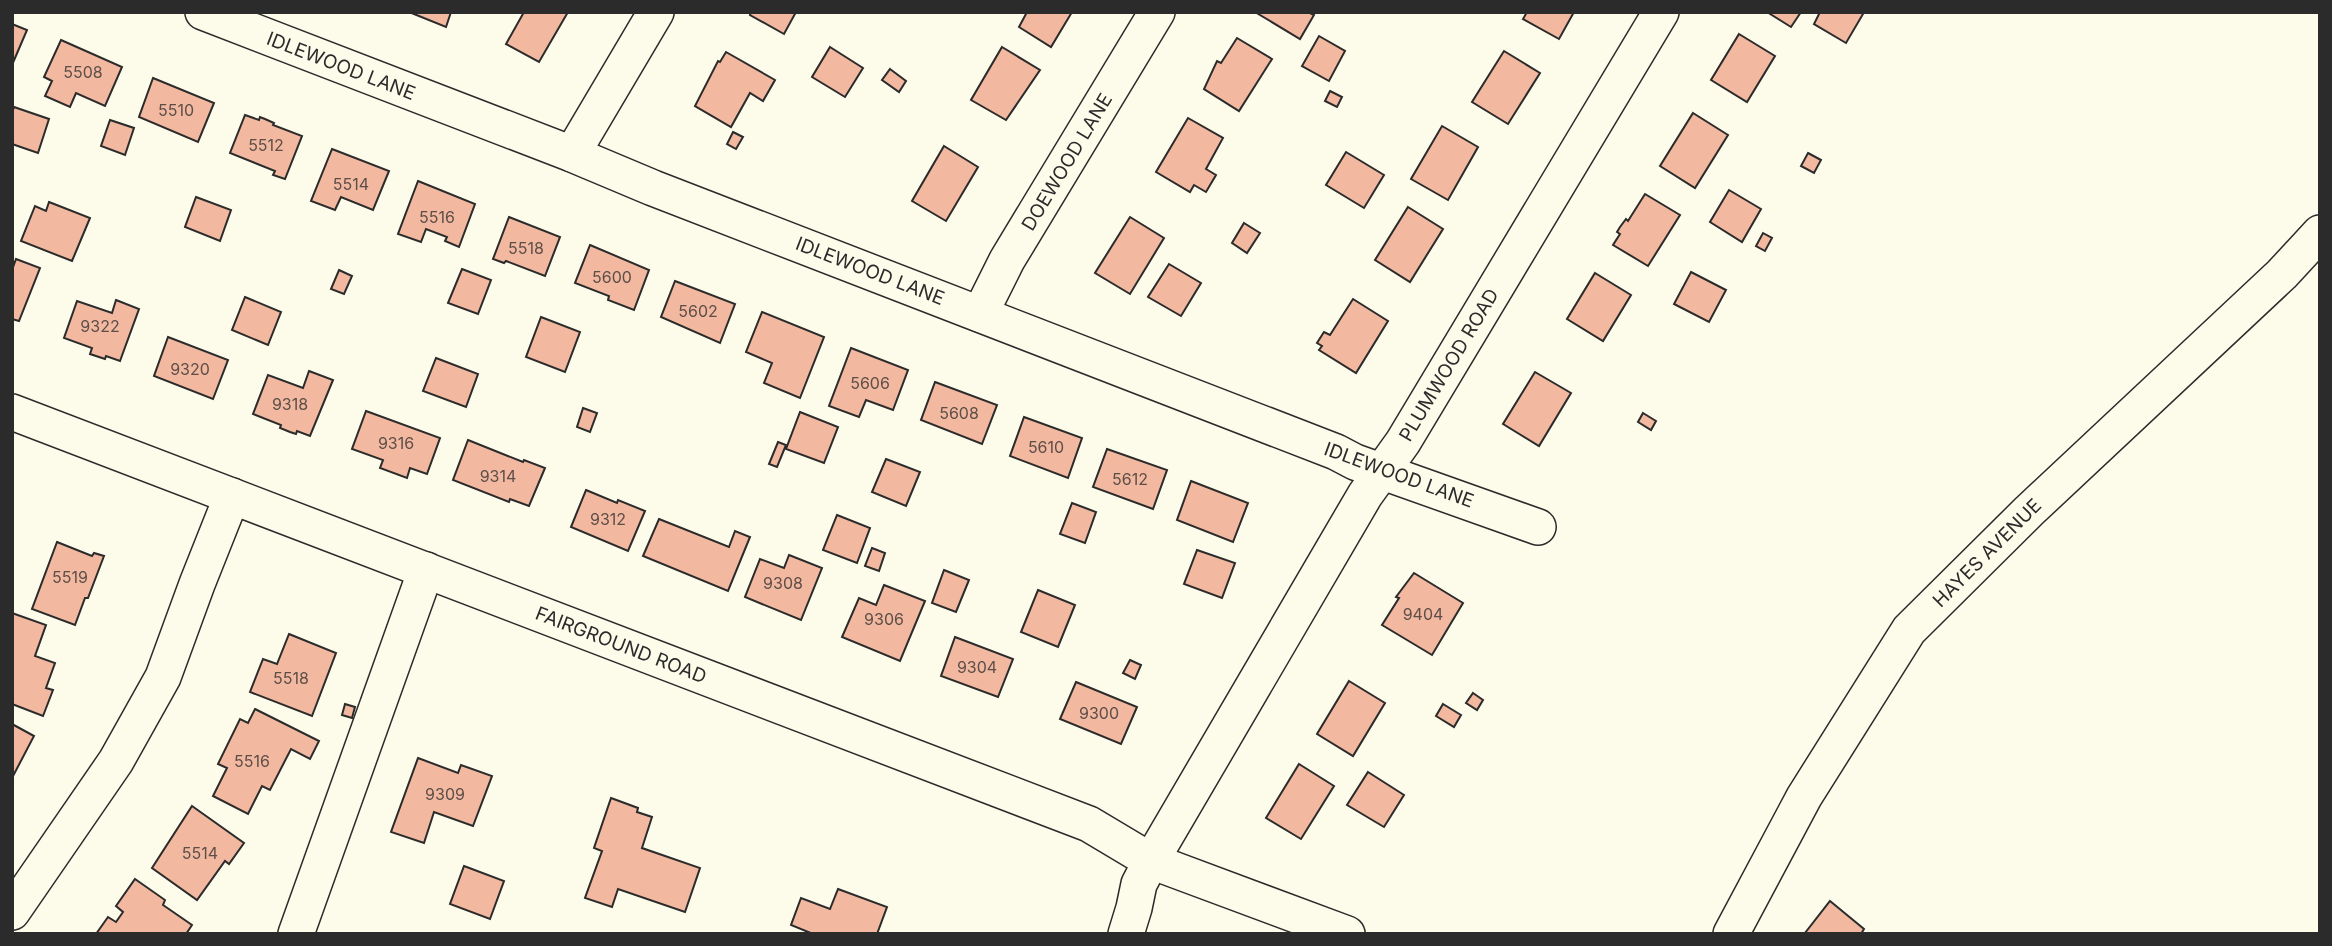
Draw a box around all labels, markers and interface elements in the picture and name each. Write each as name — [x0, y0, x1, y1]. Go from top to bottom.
street label: IDLEWOOD LANE — [263, 27, 419, 105]
house number: 5508 — [63, 62, 103, 82]
street label: DOEWOOD LANE — [1017, 89, 1117, 235]
house number: 5510 — [158, 100, 194, 120]
house number: 5512 — [248, 135, 284, 155]
house number: 5514 — [333, 174, 369, 194]
house number: 5516 — [419, 207, 455, 227]
street label: IDLEWOOD LANE — [792, 232, 948, 310]
house number: 5518 — [508, 238, 544, 258]
house number: 5600 — [592, 267, 632, 287]
street label: PLUMWOOD ROAD — [1394, 285, 1504, 445]
house number: 5602 — [678, 301, 718, 321]
house number: 9322 — [80, 316, 120, 336]
house number: 9320 — [170, 359, 210, 379]
house number: 5606 — [850, 373, 890, 393]
house number: 9318 — [272, 394, 308, 414]
house number: 5608 — [939, 403, 979, 423]
house number: 9316 — [378, 433, 414, 453]
house number: 5610 — [1028, 437, 1064, 457]
street label: IDLEWOOD LANE — [1321, 437, 1477, 513]
house number: 9314 — [480, 466, 516, 486]
house number: 5612 — [1112, 469, 1148, 489]
street label: HAYES AVENUE — [1928, 494, 2046, 612]
house number: 9312 — [590, 509, 626, 529]
house number: 5519 — [52, 567, 88, 587]
house number: 9308 — [763, 573, 803, 593]
street label: FAIRGROUND ROAD — [532, 602, 710, 688]
house number: 9404 — [1403, 604, 1443, 624]
house number: 9306 — [864, 609, 904, 629]
house number: 9304 — [957, 657, 997, 677]
house number: 5518 — [273, 668, 309, 688]
house number: 9300 — [1079, 703, 1119, 723]
house number: 5516 — [234, 751, 270, 771]
house number: 9309 — [425, 784, 465, 804]
house number: 5514 — [182, 843, 218, 863]

